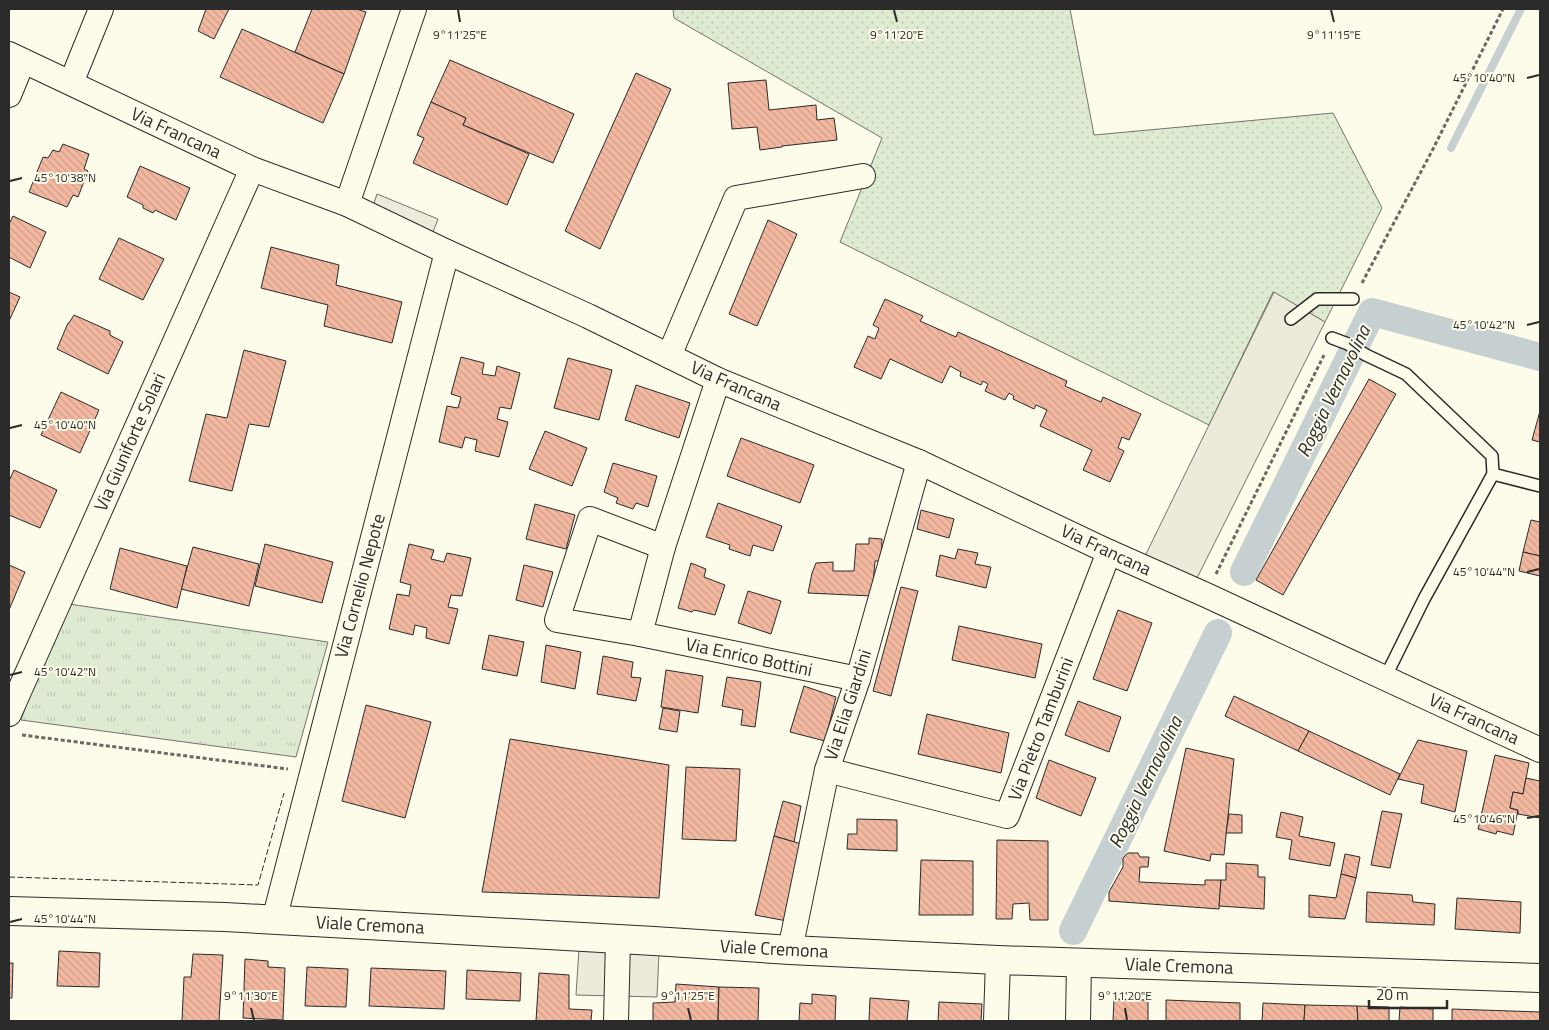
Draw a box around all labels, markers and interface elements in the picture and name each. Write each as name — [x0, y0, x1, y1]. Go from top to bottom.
text: 9°11'25"E — [433, 25, 487, 44]
text: 9°11'20"E — [870, 25, 924, 44]
text: 9°11'15"E — [1307, 25, 1361, 44]
text: 45°10'40"N — [1453, 68, 1515, 87]
street label: Via Francana — [127, 100, 226, 165]
text: 45°10'38"N — [34, 168, 96, 187]
text: 45°10'42"N — [1453, 315, 1515, 334]
water label: Roggia Vernavolina — [1288, 319, 1378, 462]
street label: Via Francana — [686, 353, 786, 418]
street label: Via Giuniforte Solari — [87, 368, 172, 515]
text: 45°10'40"N — [34, 415, 96, 434]
street label: Via Cornelio Nepote — [327, 511, 392, 661]
street label: Via Francana — [1057, 517, 1156, 582]
text: 45°10'44"N — [1453, 562, 1515, 581]
street label: Via Enrico Bottini — [683, 630, 815, 683]
street label: Via Elia Giardini — [817, 646, 878, 764]
street label: Via Pietro Tamburini — [1001, 653, 1080, 804]
text: 45°10'42"N — [34, 662, 96, 681]
street label: Via Francana — [1425, 686, 1524, 751]
water label: Roggia Vernavolina — [1100, 710, 1190, 853]
text: 45°10'46"N — [1453, 809, 1515, 828]
street label: Viale Cremona — [315, 908, 425, 941]
text: 45°10'44"N — [34, 909, 96, 928]
street label: Viale Cremona — [719, 932, 829, 965]
street label: Viale Cremona — [1124, 950, 1234, 981]
scale bar — [1369, 978, 1446, 1010]
text: 20 m — [1376, 983, 1409, 1006]
text: 9°11'30"E — [224, 986, 278, 1005]
text: 9°11'25"E — [661, 986, 715, 1005]
text: 9°11'20"E — [1098, 986, 1152, 1005]

